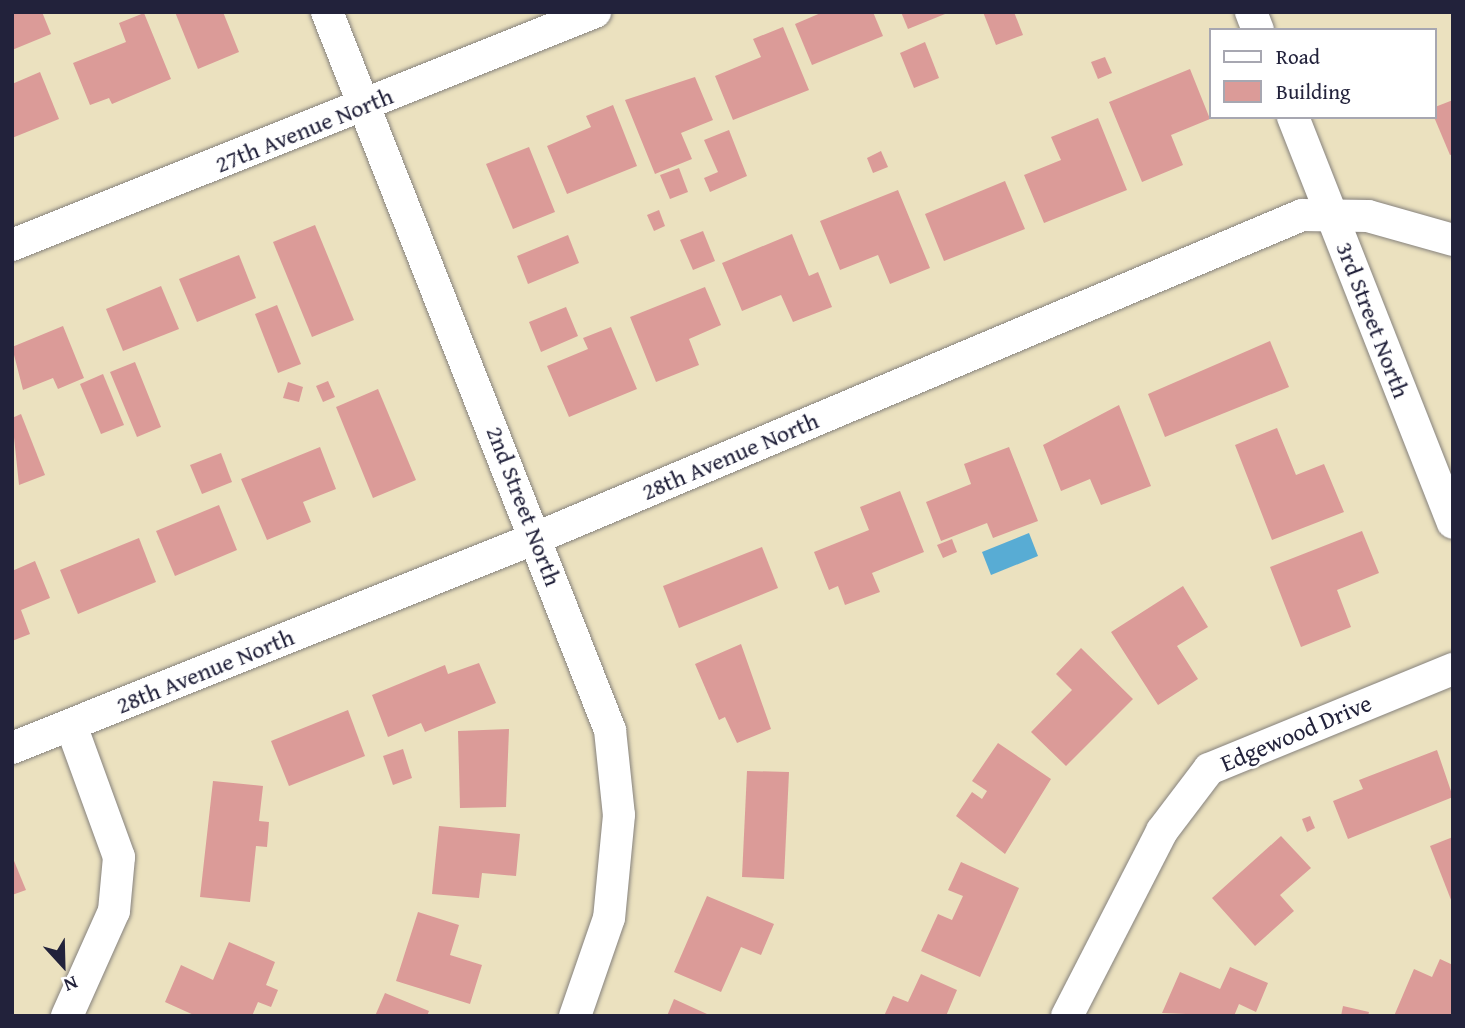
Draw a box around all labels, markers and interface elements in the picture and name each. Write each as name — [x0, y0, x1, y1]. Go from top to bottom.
legend — [1210, 28, 1437, 119]
text: Road — [1276, 41, 1320, 72]
text: Building — [1276, 76, 1350, 107]
street label: 27th Avenue North — [211, 81, 397, 179]
street label: 3rd Street North — [1330, 238, 1416, 402]
street label: 28th Avenue North — [637, 406, 823, 506]
street label: 2nd Street North — [480, 422, 568, 590]
street label: 28th Avenue North — [112, 622, 298, 720]
street label: Edgewood Drive — [1216, 688, 1376, 778]
north arrow — [28, 930, 98, 1000]
text: N — [60, 969, 82, 1000]

